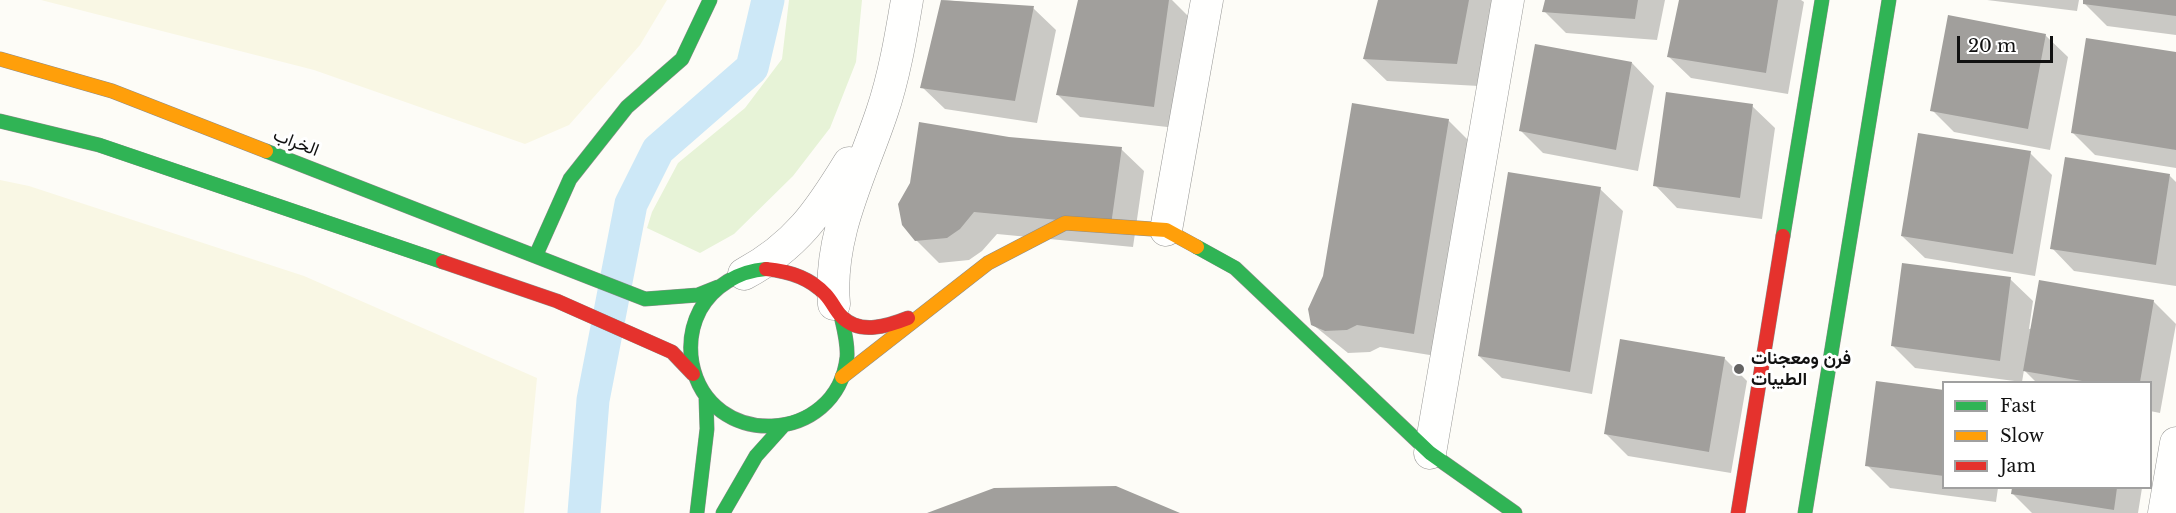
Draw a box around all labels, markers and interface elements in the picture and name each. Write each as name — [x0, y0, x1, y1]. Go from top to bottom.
scale bar — [1960, 24, 2056, 62]
text: 20 m — [1968, 35, 2016, 57]
street label: الخراب — [270, 124, 322, 162]
place label: فرن ومعجنات الطيبات — [1751, 348, 1851, 391]
marker: فرن ومعجنات الطيبات — [1732, 362, 1746, 376]
legend — [1942, 381, 2152, 489]
text: Fast — [2000, 395, 2036, 417]
text: Slow — [2000, 425, 2044, 447]
text: Jam — [2000, 455, 2036, 477]

